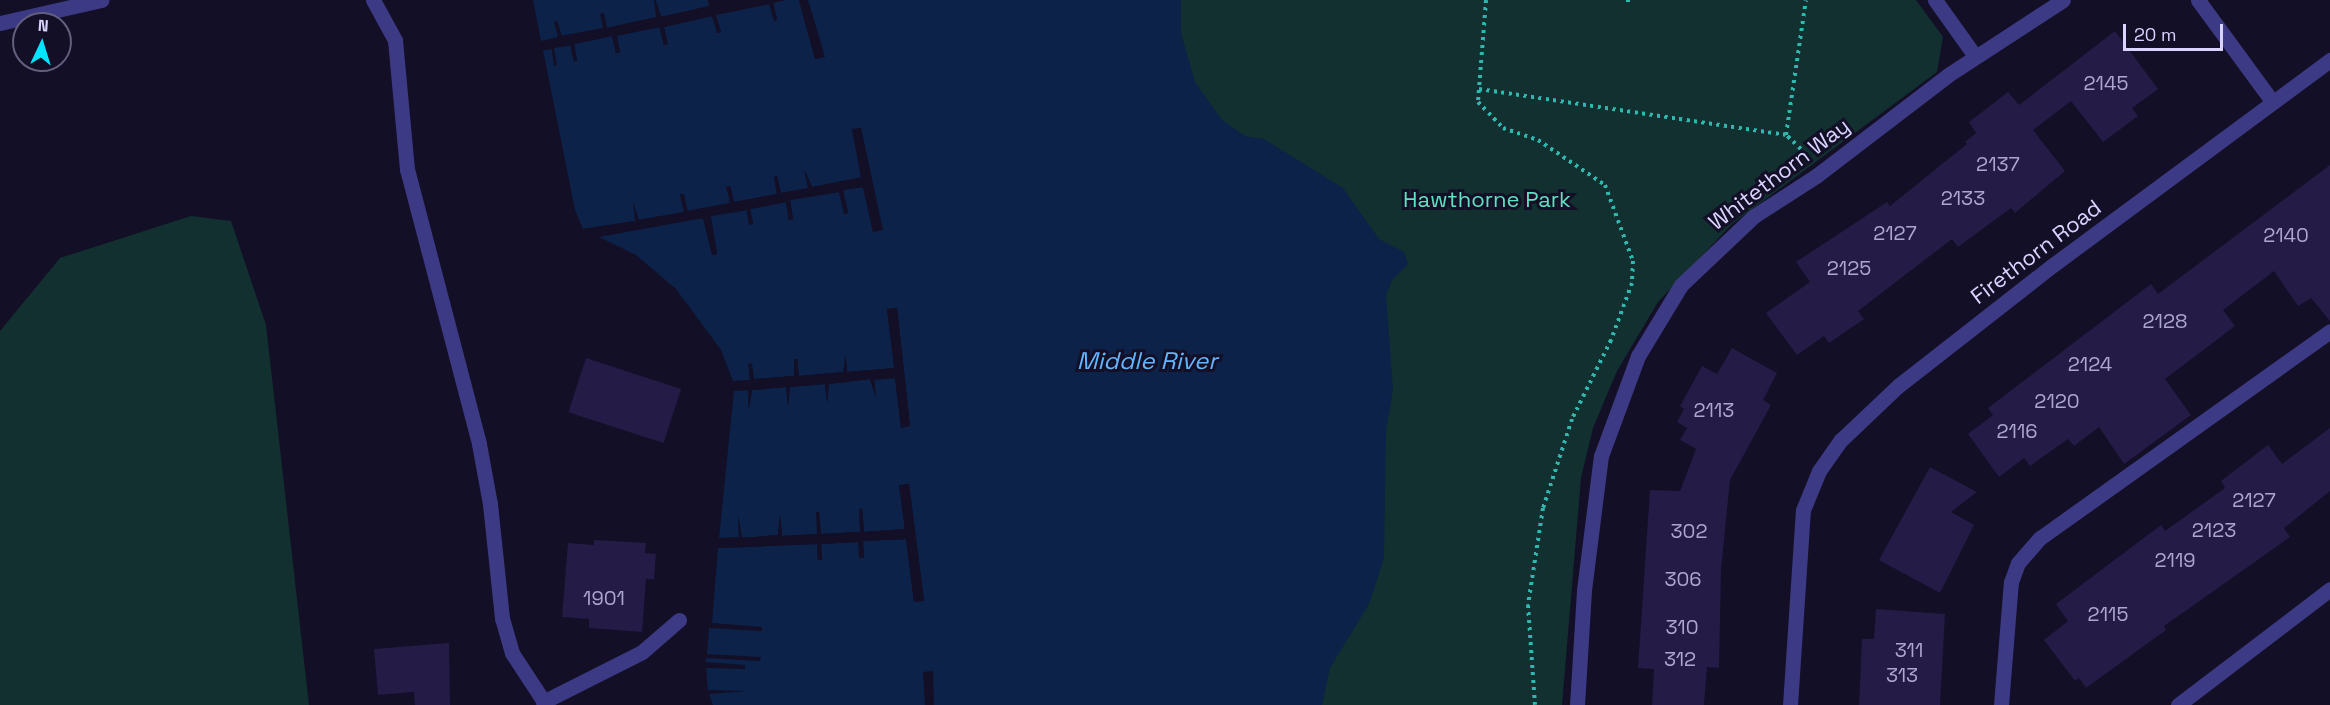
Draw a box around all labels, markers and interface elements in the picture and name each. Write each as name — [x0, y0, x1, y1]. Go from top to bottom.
north arrow — [12, 12, 72, 72]
scale bar — [2126, 12, 2226, 50]
text: N — [37, 15, 49, 36]
text: 20 m — [2134, 23, 2177, 46]
house number: 2145 — [2084, 71, 2128, 95]
street label: Whitethorn Way — [1703, 112, 1855, 236]
house number: 2137 — [1976, 152, 2020, 176]
house number: 2133 — [1941, 186, 1985, 210]
park label: Hawthorne Park — [1403, 187, 1571, 213]
street label: Firethorn Road — [1966, 194, 2106, 310]
house number: 2127 — [1873, 221, 1917, 245]
house number: 2140 — [2263, 223, 2309, 247]
house number: 2125 — [1827, 256, 1871, 280]
house number: 2128 — [2143, 309, 2187, 333]
water label: Middle River — [1077, 347, 1217, 375]
house number: 2124 — [2068, 352, 2112, 376]
house number: 2120 — [2034, 389, 2080, 413]
house number: 2113 — [1694, 398, 1734, 422]
house number: 2116 — [1996, 419, 2038, 443]
house number: 2127 — [2232, 488, 2276, 512]
house number: 2123 — [2192, 518, 2236, 542]
house number: 302 — [1671, 519, 1707, 543]
house number: 2119 — [2154, 548, 2196, 572]
house number: 306 — [1664, 567, 1702, 591]
house number: 1901 — [583, 586, 625, 610]
house number: 2115 — [2088, 602, 2128, 626]
house number: 310 — [1666, 615, 1698, 639]
house number: 311 — [1895, 638, 1923, 662]
house number: 312 — [1664, 647, 1696, 671]
house number: 313 — [1886, 663, 1918, 687]

